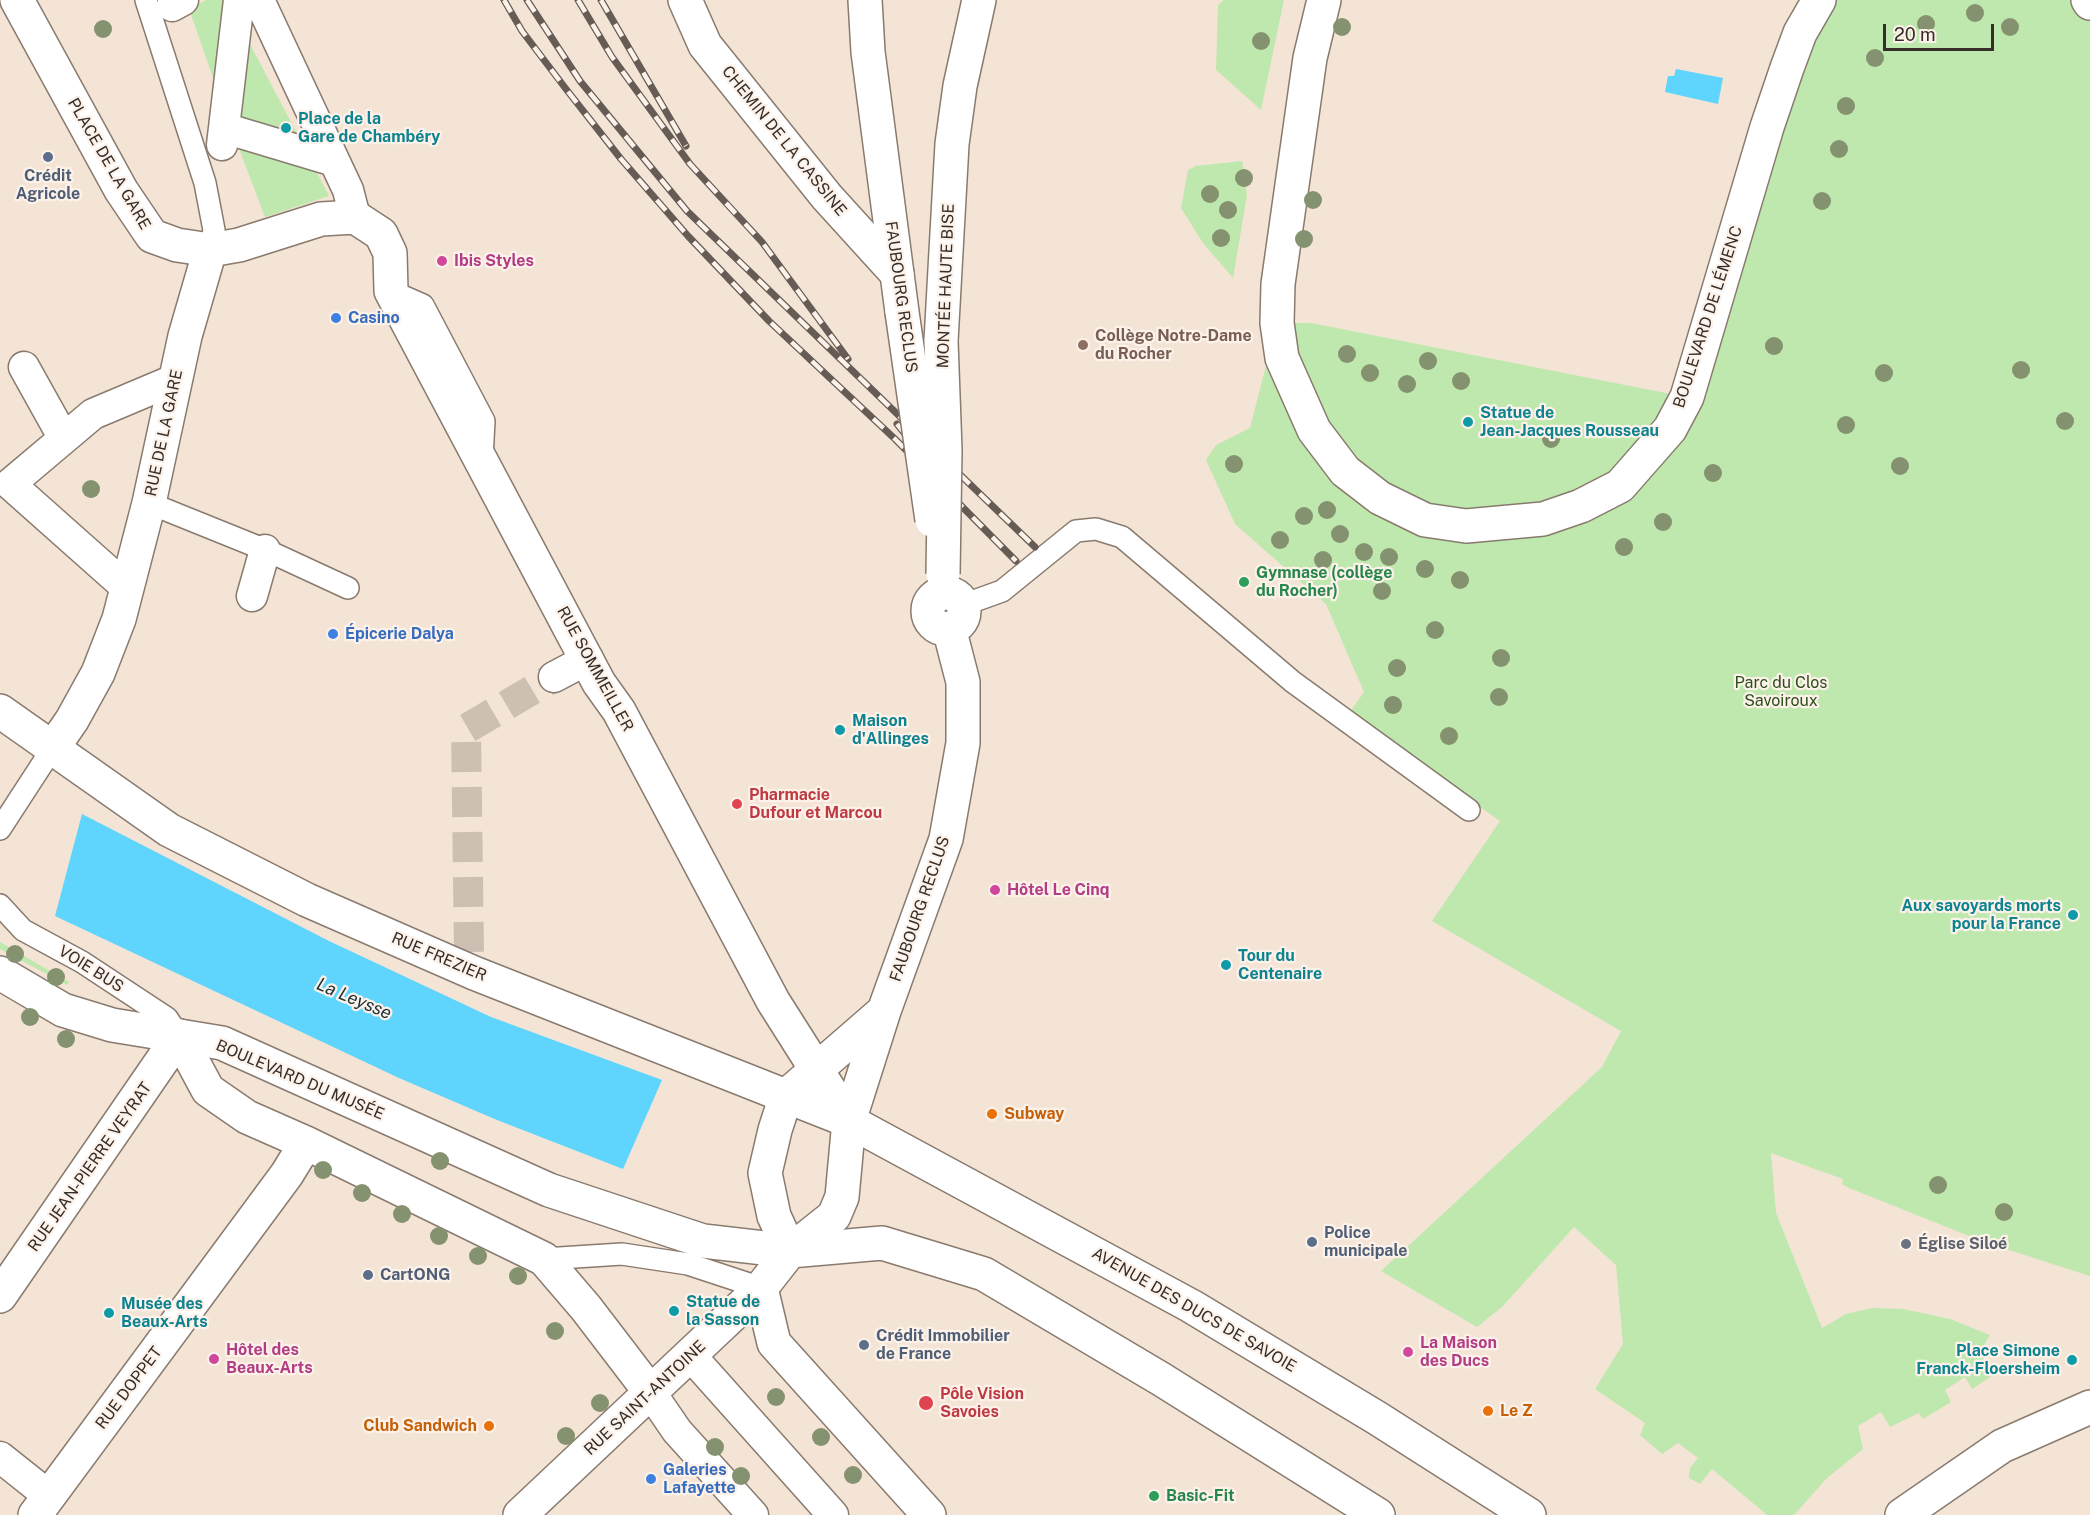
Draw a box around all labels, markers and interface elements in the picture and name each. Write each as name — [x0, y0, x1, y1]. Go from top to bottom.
scale bar — [1886, 12, 1997, 50]
text: 20 m — [1894, 24, 1936, 45]
street label: CHEMIN DE LA CASSINE — [718, 62, 850, 220]
street label: PLACE DE LA GARE — [63, 95, 155, 233]
place label: Place de la Gare de Chambéry — [298, 109, 440, 147]
marker: Place de la Gare de Chambéry — [279, 121, 293, 135]
marker: Crédit Agricole — [41, 150, 55, 164]
place label: Crédit Agricole — [16, 166, 80, 204]
street label: MONTÉE HAUTE BISE — [934, 203, 958, 369]
street label: FAUBOURG RECLUS — [881, 220, 921, 374]
street label: BOULEVARD DE LÉMENC — [1669, 224, 1747, 410]
place label: Ibis Styles — [454, 251, 534, 271]
marker: Ibis Styles — [435, 254, 449, 268]
place label: Casino — [348, 308, 400, 328]
marker: Casino — [329, 311, 343, 325]
place label: Collège Notre-Dame du Rocher — [1095, 326, 1252, 364]
marker: Collège Notre-Dame du Rocher — [1076, 338, 1090, 352]
street label: RUE DE LA GARE — [141, 368, 187, 498]
place label: Statue de Jean-Jacques Rousseau — [1480, 403, 1659, 441]
marker: Statue de Jean-Jacques Rousseau — [1461, 415, 1475, 429]
place label: Gymnase (collège du Rocher) — [1256, 563, 1392, 601]
marker: Gymnase (collège du Rocher) — [1237, 575, 1251, 589]
street label: RUE SOMMEILLER — [553, 603, 637, 735]
place label: Épicerie Dalya — [345, 624, 454, 644]
marker: Épicerie Dalya — [326, 627, 340, 641]
park label: Parc du Clos Savoiroux — [1735, 673, 1827, 711]
place label: Maison d'Allinges — [852, 711, 929, 749]
marker: Maison d'Allinges — [833, 723, 847, 737]
place label: Pharmacie Dufour et Marcou — [749, 785, 882, 823]
marker: Pharmacie Dufour et Marcou — [730, 797, 744, 811]
street label: FAUBOURG RECLUS — [886, 834, 954, 984]
place label: Hôtel Le Cinq — [1007, 880, 1109, 900]
marker: Hôtel Le Cinq — [988, 883, 1002, 897]
place label: Aux savoyards morts pour la France — [1901, 896, 2061, 934]
marker: Aux savoyards morts pour la France — [2066, 908, 2080, 922]
street label: RUE FREZIER — [389, 928, 489, 986]
street label: VOIE BUS — [55, 941, 127, 997]
place label: Tour du Centenaire — [1238, 946, 1322, 984]
marker: Tour du Centenaire — [1219, 958, 1233, 972]
water label: La Leysse — [313, 974, 395, 1024]
street label: BOULEVARD DU MUSÉE — [213, 1036, 387, 1124]
street label: RUE JEAN-PIERRE VEYRAT — [24, 1079, 156, 1255]
place label: Subway — [1004, 1104, 1064, 1124]
marker: Subway — [985, 1107, 999, 1121]
place label: Police municipale — [1324, 1223, 1407, 1261]
place label: Église Siloé — [1918, 1234, 2007, 1254]
marker: Police municipale — [1305, 1235, 1319, 1249]
marker: Église Siloé — [1899, 1237, 1913, 1251]
street label: AVENUE DES DUCS DE SAVOIE — [1088, 1244, 1300, 1376]
place label: CartONG — [380, 1265, 450, 1285]
marker: CartONG — [361, 1268, 375, 1282]
place label: Statue de la Sasson — [686, 1292, 760, 1330]
place label: Musée des Beaux-Arts — [121, 1294, 208, 1332]
marker: Statue de la Sasson — [667, 1304, 681, 1318]
marker: Musée des Beaux-Arts — [102, 1306, 116, 1320]
place label: Crédit Immobilier de France — [876, 1326, 1010, 1364]
place label: La Maison des Ducs — [1420, 1333, 1497, 1371]
street label: RUE SAINT-ANTOINE — [580, 1337, 710, 1459]
marker: Crédit Immobilier de France — [857, 1338, 871, 1352]
place label: Hôtel des Beaux-Arts — [226, 1340, 313, 1378]
place label: Place Simone Franck-Floersheim — [1916, 1341, 2060, 1379]
street label: RUE DOPPET — [92, 1343, 166, 1433]
marker: La Maison des Ducs — [1401, 1345, 1415, 1359]
marker: Hôtel des Beaux-Arts — [207, 1352, 221, 1366]
marker: Place Simone Franck-Floersheim — [2065, 1353, 2079, 1367]
place label: Pôle Vision Savoies — [940, 1384, 1024, 1422]
marker: Pôle Vision Savoies — [917, 1394, 935, 1412]
place label: Le Z — [1500, 1401, 1533, 1421]
marker: Le Z — [1481, 1404, 1495, 1418]
place label: Club Sandwich — [363, 1416, 477, 1436]
marker: Club Sandwich — [482, 1419, 496, 1433]
place label: Galeries Lafayette — [663, 1460, 736, 1498]
marker: Galeries Lafayette — [644, 1472, 658, 1486]
place label: Basic-Fit — [1166, 1486, 1235, 1506]
marker: Basic-Fit — [1147, 1489, 1161, 1503]

